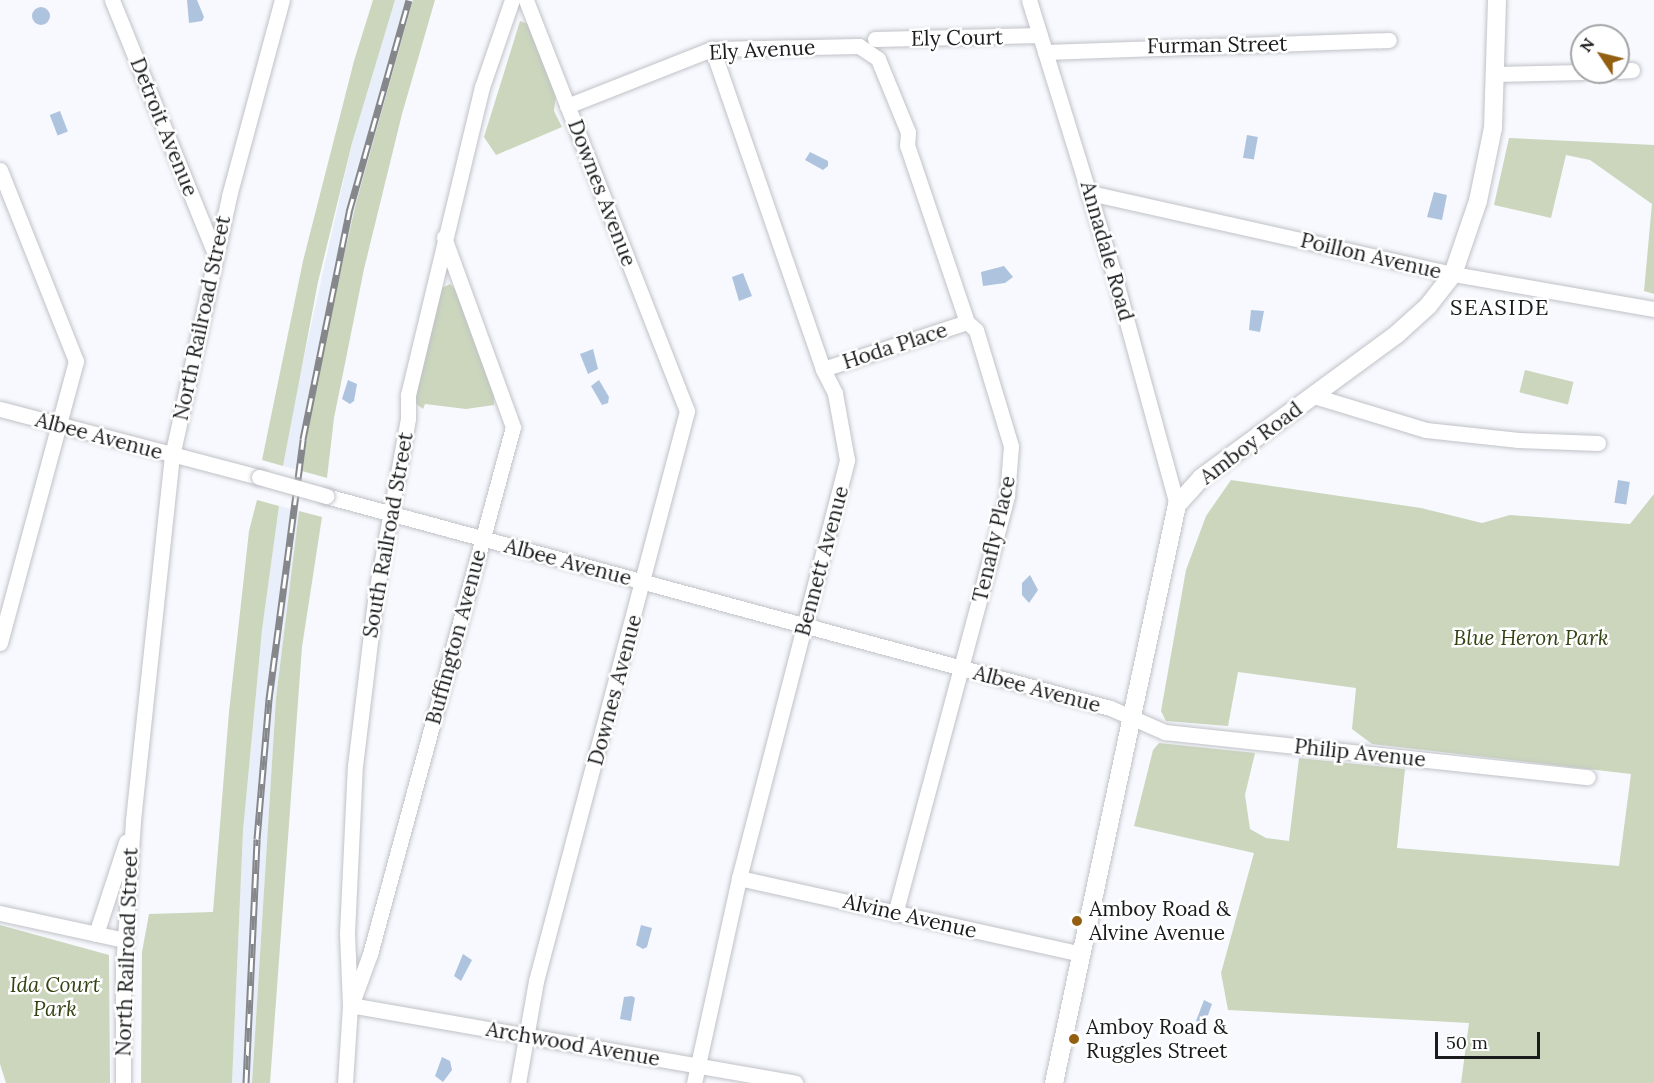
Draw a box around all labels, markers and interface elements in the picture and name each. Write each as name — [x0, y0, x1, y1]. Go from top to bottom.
north arrow — [1570, 24, 1630, 84]
street label: Ely Court — [911, 25, 1003, 51]
street label: Furman Street — [1147, 31, 1287, 59]
text: N — [1575, 34, 1599, 56]
street label: Ely Avenue — [708, 35, 816, 65]
street label: Detroit Avenue — [125, 54, 203, 200]
street label: Downes Avenue — [562, 116, 642, 270]
street label: Annadale Road — [1075, 178, 1139, 324]
street label: North Railroad Street — [168, 213, 236, 423]
street label: Poillon Avenue — [1298, 228, 1444, 284]
district label: SEASIDE — [1450, 295, 1550, 321]
street label: Hoda Place — [839, 317, 951, 375]
street label: Amboy Road — [1195, 396, 1307, 490]
street label: Albee Avenue — [33, 407, 165, 465]
street label: South Railroad Street — [358, 430, 418, 640]
street label: Tenafly Place — [967, 473, 1021, 605]
street label: Bennett Avenue — [790, 483, 854, 639]
street label: Albee Avenue — [502, 533, 634, 591]
street label: Buffington Avenue — [421, 547, 491, 727]
street label: Downes Avenue — [583, 612, 647, 768]
park label: Blue Heron Park — [1453, 625, 1609, 651]
street label: Albee Avenue — [971, 660, 1103, 718]
street label: Philip Avenue — [1293, 734, 1427, 772]
street label: North Railroad Street — [111, 847, 143, 1057]
street label: Alvine Avenue — [841, 888, 979, 944]
place label: Amboy Road & Alvine Avenue — [1089, 896, 1231, 946]
marker: Amboy Road & Alvine Avenue — [1070, 914, 1084, 928]
park label: Ida Court Park — [10, 972, 100, 1022]
place label: Amboy Road & Ruggles Street — [1086, 1014, 1228, 1064]
street label: Archwood Avenue — [484, 1016, 662, 1072]
scale bar — [1438, 1020, 1543, 1058]
text: 50 m — [1446, 1031, 1488, 1054]
marker: Amboy Road & Ruggles Street — [1067, 1032, 1081, 1046]

